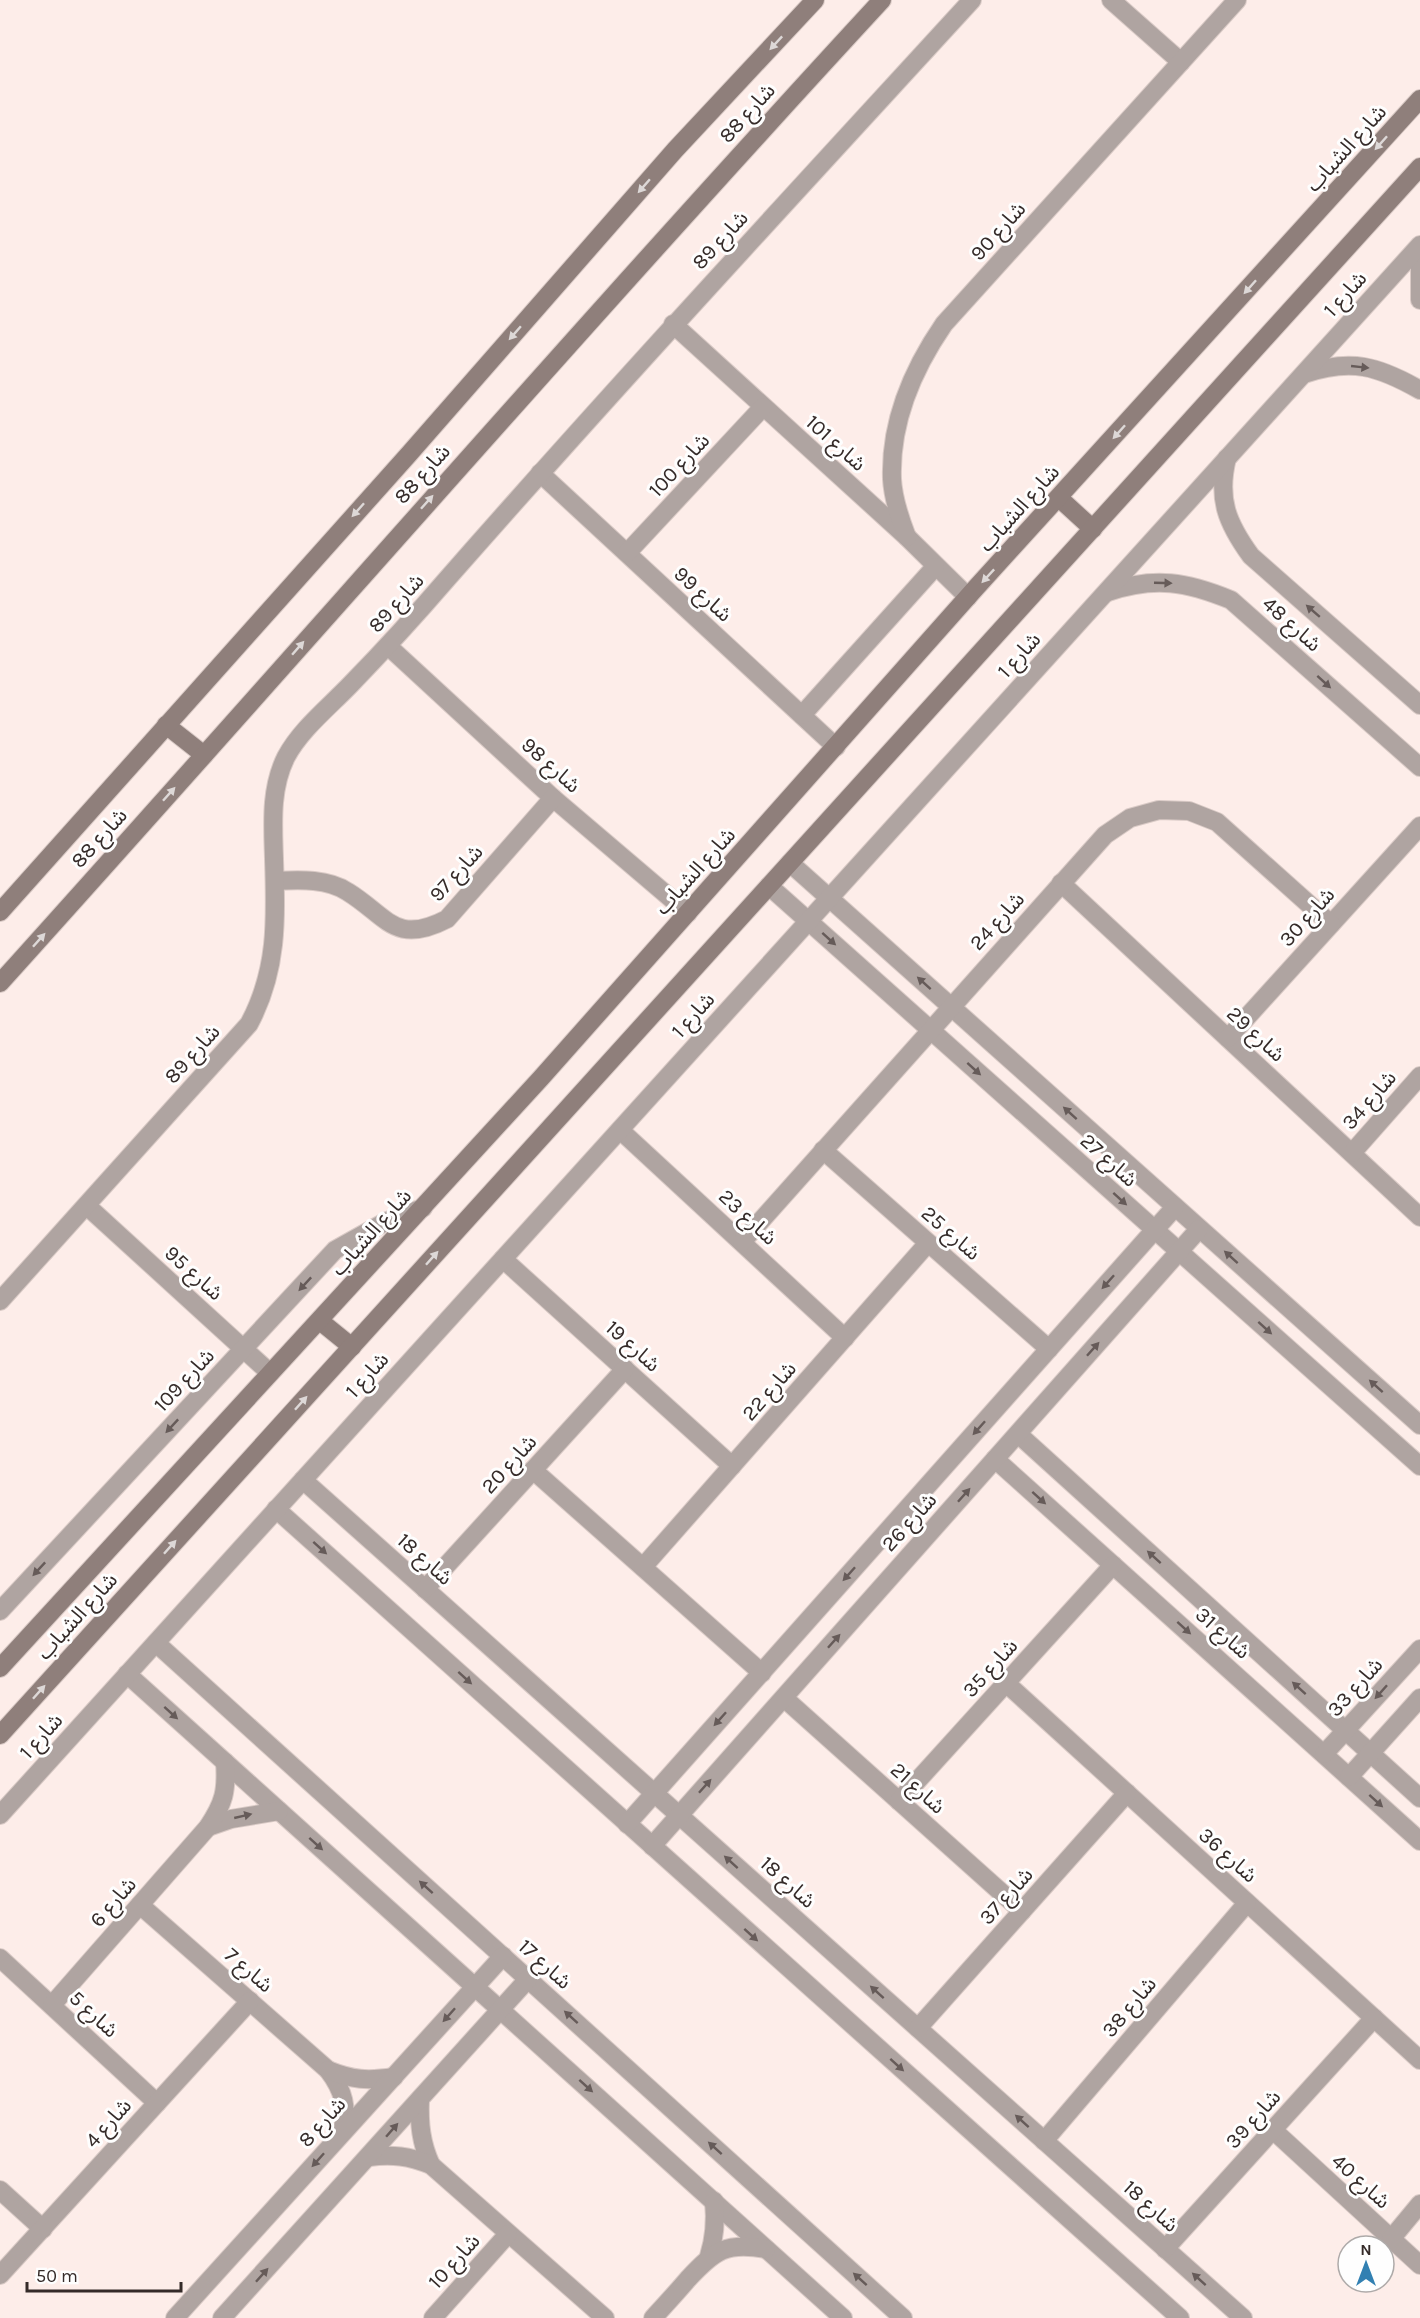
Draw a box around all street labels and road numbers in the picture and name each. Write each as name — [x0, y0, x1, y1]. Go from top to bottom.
street label: شارع 88 — [714, 78, 782, 150]
street label: شارع الشباب — [1301, 100, 1393, 198]
street label: شارع 90 — [965, 197, 1033, 267]
street label: شارع 89 — [687, 206, 755, 276]
street label: شارع 1 — [1318, 266, 1374, 324]
street label: شارع 101 — [799, 410, 871, 478]
street label: شارع 100 — [644, 428, 716, 504]
street label: شارع 88 — [389, 439, 457, 511]
street label: شارع الشباب — [974, 460, 1066, 558]
street label: شارع 99 — [667, 561, 737, 629]
street label: شارع 89 — [363, 569, 431, 639]
street label: شارع 48 — [1256, 591, 1326, 659]
street label: شارع 1 — [992, 627, 1048, 685]
street label: شارع 98 — [515, 732, 585, 800]
street label: شارع 88 — [66, 803, 134, 875]
street label: شارع الشباب — [650, 823, 742, 921]
street label: شارع 97 — [424, 840, 490, 908]
street label: شارع 30 — [1274, 883, 1342, 953]
street label: شارع 24 — [965, 887, 1032, 957]
street label: شارع 1 — [666, 987, 722, 1045]
street label: شارع 29 — [1220, 1001, 1290, 1069]
street label: شارع 89 — [159, 1020, 227, 1090]
street label: شارع 34 — [1337, 1066, 1403, 1136]
street label: شارع 27 — [1074, 1128, 1142, 1194]
street label: شارع الشباب — [326, 1184, 418, 1282]
street label: شارع 23 — [712, 1184, 782, 1252]
street label: شارع 25 — [915, 1201, 985, 1267]
street label: شارع 95 — [158, 1241, 228, 1308]
street label: شارع 19 — [599, 1315, 665, 1379]
street label: شارع 109 — [149, 1343, 221, 1419]
street label: شارع 1 — [340, 1347, 396, 1405]
street label: شارع 22 — [737, 1357, 803, 1427]
street label: شارع 20 — [476, 1430, 544, 1500]
street label: شارع 26 — [877, 1488, 944, 1558]
street label: شارع 18 — [391, 1528, 457, 1592]
street label: شارع الشباب — [32, 1568, 124, 1666]
street label: شارع 31 — [1189, 1602, 1255, 1666]
street label: شارع 35 — [958, 1634, 1025, 1704]
street label: شارع 33 — [1322, 1653, 1390, 1723]
street label: شارع 1 — [14, 1708, 70, 1766]
street label: شارع 21 — [884, 1757, 950, 1821]
street label: شارع 36 — [1192, 1823, 1262, 1890]
street label: شارع 18 — [754, 1851, 820, 1915]
street label: شارع 37 — [974, 1863, 1040, 1931]
street label: شارع 6 — [85, 1872, 143, 1934]
street label: شارع 17 — [512, 1934, 576, 1996]
street label: شارع 7 — [218, 1943, 278, 2000]
street label: شارع 38 — [1097, 1972, 1163, 2044]
street label: شارع 5 — [63, 1986, 123, 2045]
street label: شارع 39 — [1220, 2085, 1288, 2155]
street label: شارع 8 — [293, 2092, 353, 2154]
street label: شارع 4 — [80, 2094, 138, 2154]
street label: شارع 40 — [1325, 2149, 1395, 2216]
street label: شارع 18 — [1117, 2175, 1183, 2239]
street label: شارع 10 — [423, 2229, 487, 2295]

